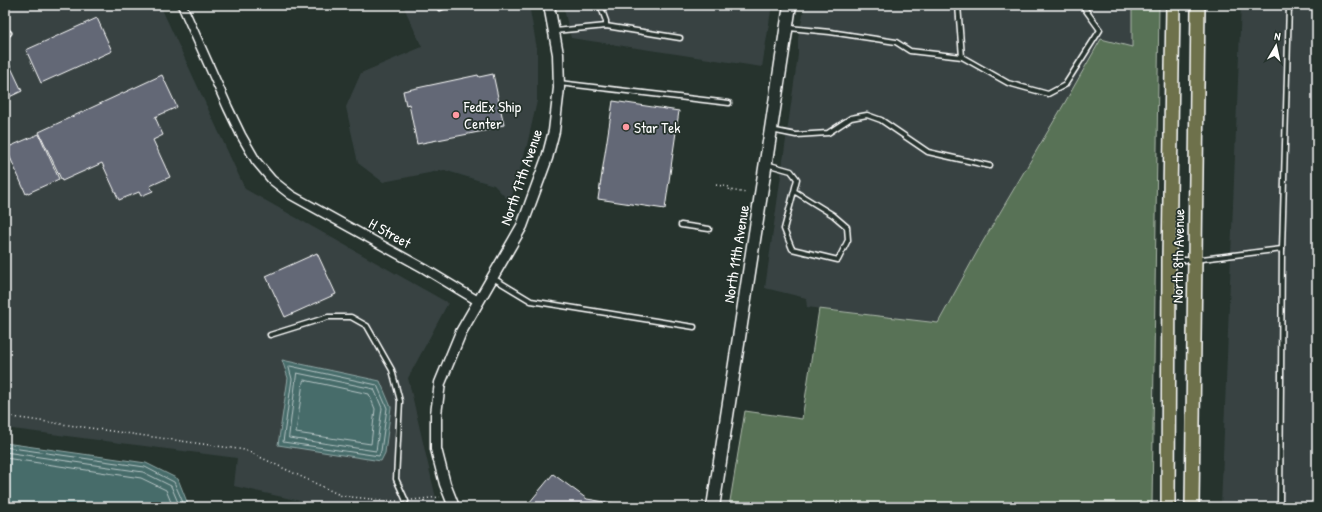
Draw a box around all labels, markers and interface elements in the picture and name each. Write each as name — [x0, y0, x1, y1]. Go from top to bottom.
north arrow — [1256, 26, 1296, 66]
text: N — [1274, 29, 1282, 44]
place label: FedEx Ship Center — [463, 96, 522, 134]
marker: FedEx Ship Center — [451, 110, 461, 120]
place label: Star Tek — [634, 117, 680, 138]
marker: Star Tek — [621, 122, 631, 132]
street label: North 17th Avenue — [495, 126, 547, 228]
street label: North 11th Avenue — [718, 204, 754, 304]
street label: North 8th Avenue — [1167, 209, 1189, 303]
street label: H Street — [365, 213, 416, 254]

